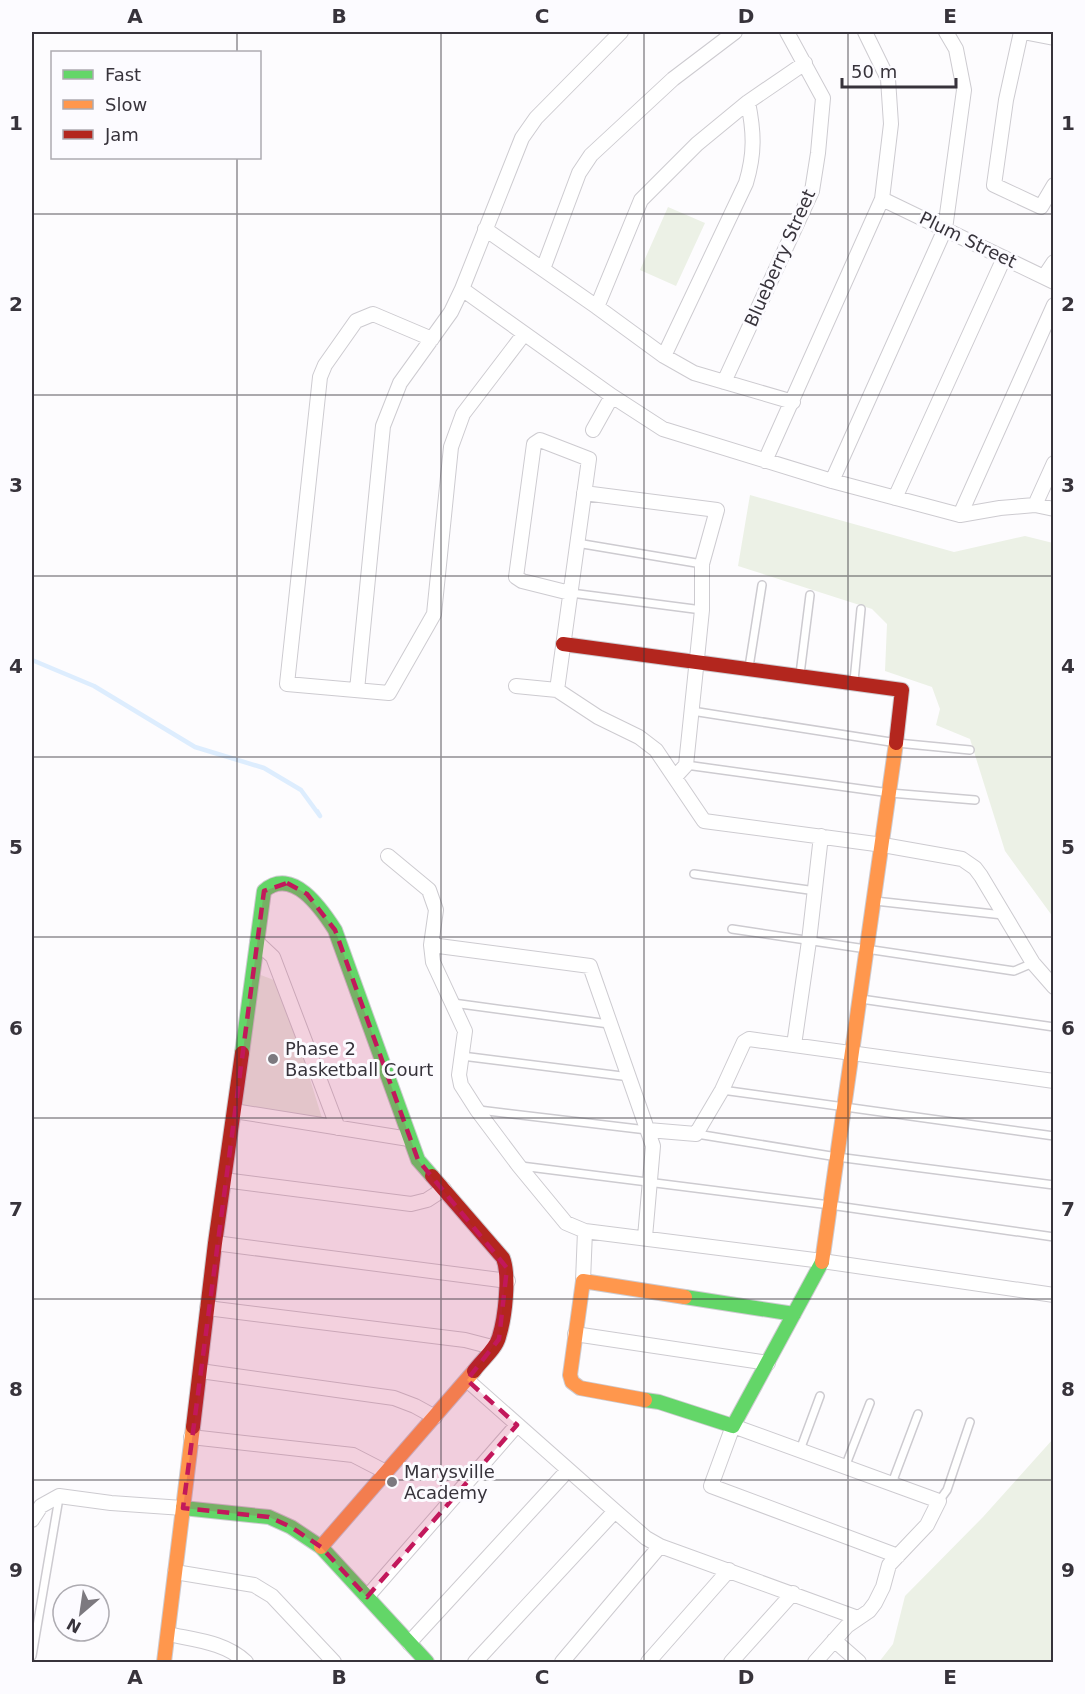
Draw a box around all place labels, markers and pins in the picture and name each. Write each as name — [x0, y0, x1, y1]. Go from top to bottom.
place label: Phase 2 Basketball Court — [285, 1038, 433, 1080]
marker: Phase 2 Basketball Court — [266, 1052, 280, 1066]
place label: Marysville Academy — [404, 1461, 495, 1503]
marker: Marysville Academy — [385, 1475, 399, 1489]

